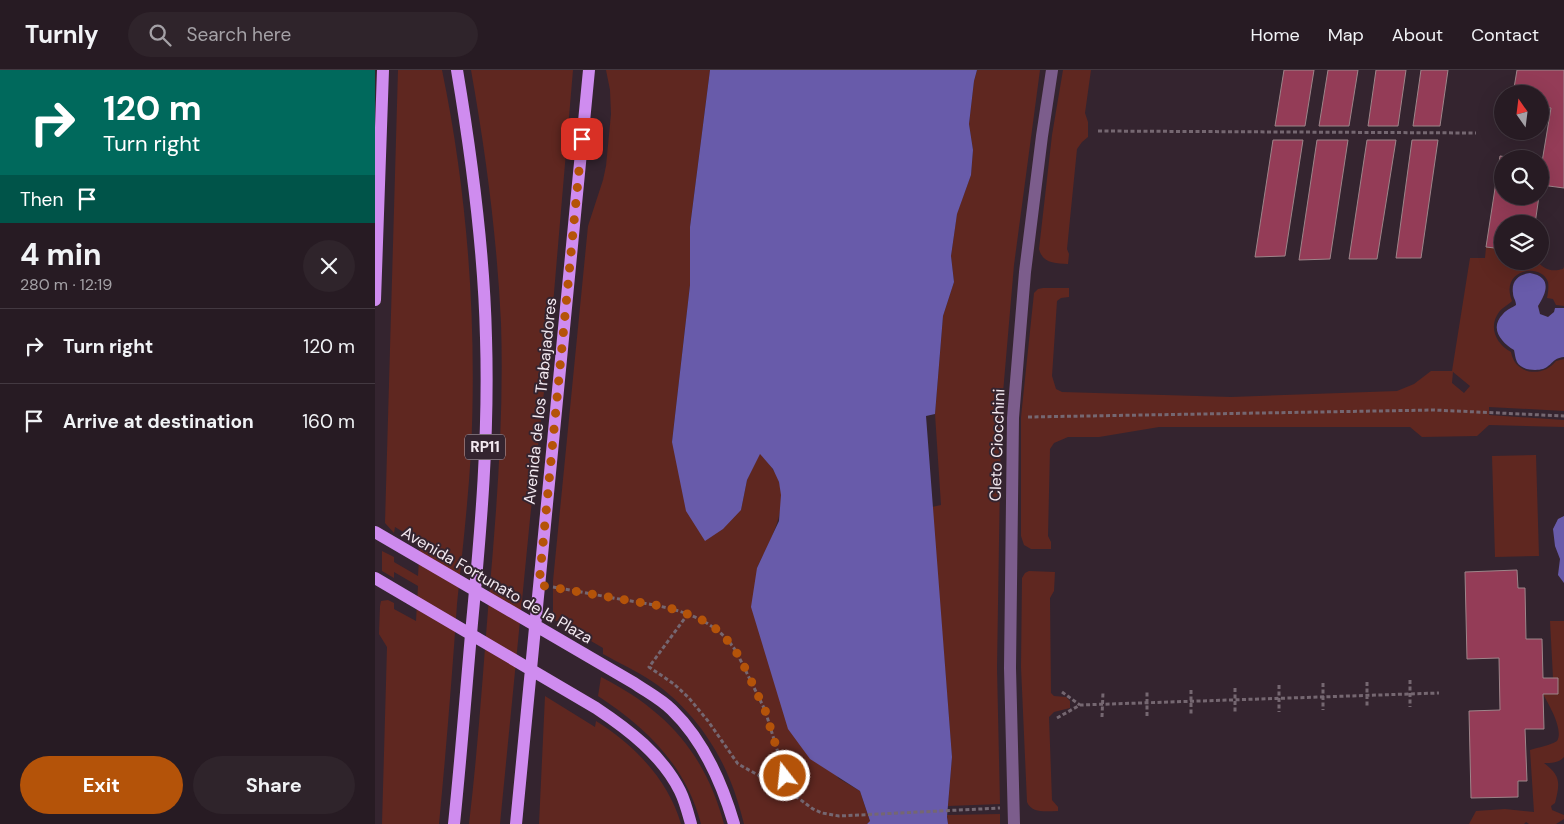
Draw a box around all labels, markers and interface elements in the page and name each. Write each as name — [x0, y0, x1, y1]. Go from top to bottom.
search box — [128, 12, 478, 57]
text: Turnly — [25, 19, 98, 50]
icon: search — [146, 21, 174, 49]
text: Search here — [186, 22, 291, 47]
text: Home — [1250, 23, 1300, 47]
text: Map — [1328, 23, 1364, 47]
text: About — [1392, 23, 1443, 47]
text: Contact — [1471, 23, 1539, 47]
text: 120 m — [103, 85, 202, 131]
north arrow — [1494, 85, 1549, 140]
map controls — [1494, 85, 1549, 270]
icon: right — [20, 90, 85, 155]
pin — [561, 118, 603, 160]
icon: arrive — [568, 125, 596, 153]
text: Turn right — [103, 129, 200, 158]
button: search — [1494, 150, 1549, 205]
icon: arrive — [73, 185, 101, 213]
text: Then — [20, 187, 63, 212]
button: layers — [1494, 215, 1549, 270]
text: 4 min — [20, 235, 102, 274]
button: close — [303, 240, 355, 292]
text: 280 m · 12:19 — [20, 274, 112, 295]
street label: Avenida de los Trabajadores — [519, 297, 561, 505]
icon: right — [20, 332, 48, 360]
text: Turn right — [63, 334, 153, 359]
text: 120 m — [303, 334, 355, 359]
street label: Cleto Ciocchini — [985, 388, 1009, 502]
icon: arrive — [20, 407, 48, 435]
text: Arrive at destination — [63, 409, 254, 434]
text: 160 m — [302, 409, 355, 434]
road number: RP11 — [465, 434, 505, 460]
street label: Avenida Fortunato de la Plaza — [398, 522, 596, 648]
position arrow — [758, 749, 810, 801]
button: Exit — [20, 756, 183, 814]
button: Share — [193, 756, 355, 814]

